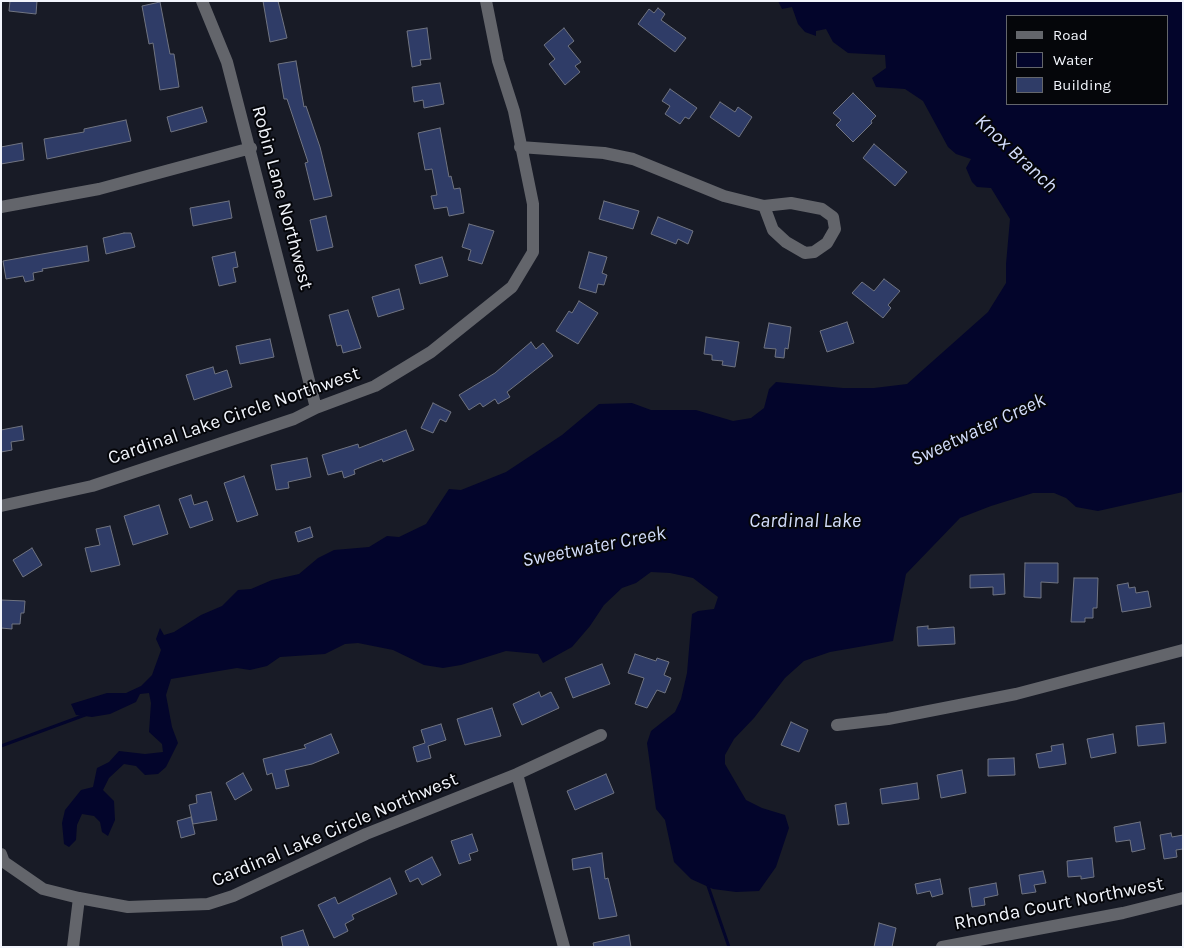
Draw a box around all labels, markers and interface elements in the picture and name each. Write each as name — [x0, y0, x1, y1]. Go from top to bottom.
legend — [1006, 15, 1169, 105]
text: Road — [1053, 26, 1088, 44]
text: Water — [1053, 51, 1093, 69]
text: Building — [1053, 76, 1111, 94]
street label: Robin Lane Northwest — [246, 104, 318, 292]
water label: Knox Branch — [970, 110, 1062, 198]
street label: Cardinal Lake Circle Northwest — [105, 362, 363, 470]
water label: Sweetwater Creek — [907, 388, 1049, 472]
water label: Cardinal Lake — [749, 509, 861, 533]
water label: Sweetwater Creek — [520, 521, 668, 573]
street label: Cardinal Lake Circle Northwest — [209, 768, 461, 892]
street label: Rhonda Court Northwest — [952, 873, 1166, 935]

